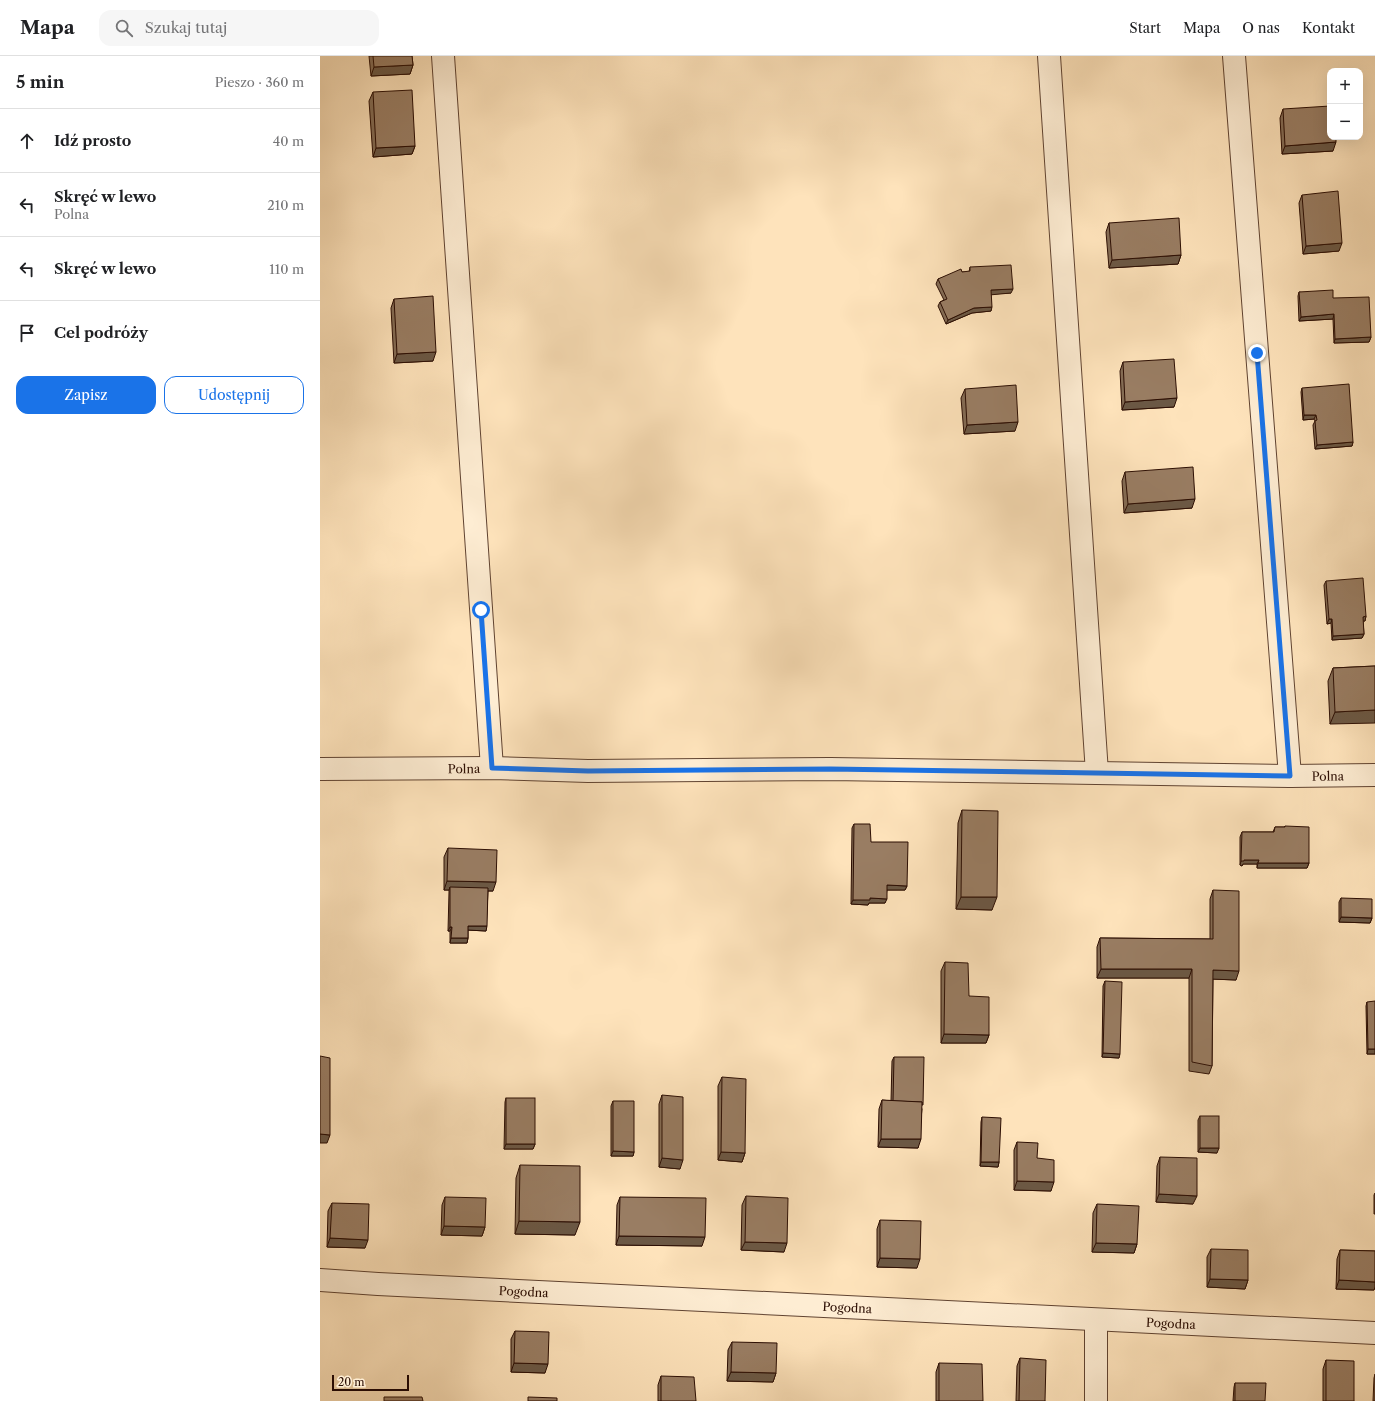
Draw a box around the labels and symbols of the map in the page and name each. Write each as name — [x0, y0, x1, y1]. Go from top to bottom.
route end — [1248, 344, 1266, 362]
route start — [472, 601, 490, 619]
street label: Polna — [448, 761, 481, 776]
street label: Polna — [1312, 768, 1345, 783]
street label: Pogodna — [498, 1282, 550, 1300]
street label: Pogodna — [822, 1298, 873, 1316]
street label: Pogodna — [1146, 1314, 1197, 1332]
scale bar — [332, 1373, 409, 1392]

